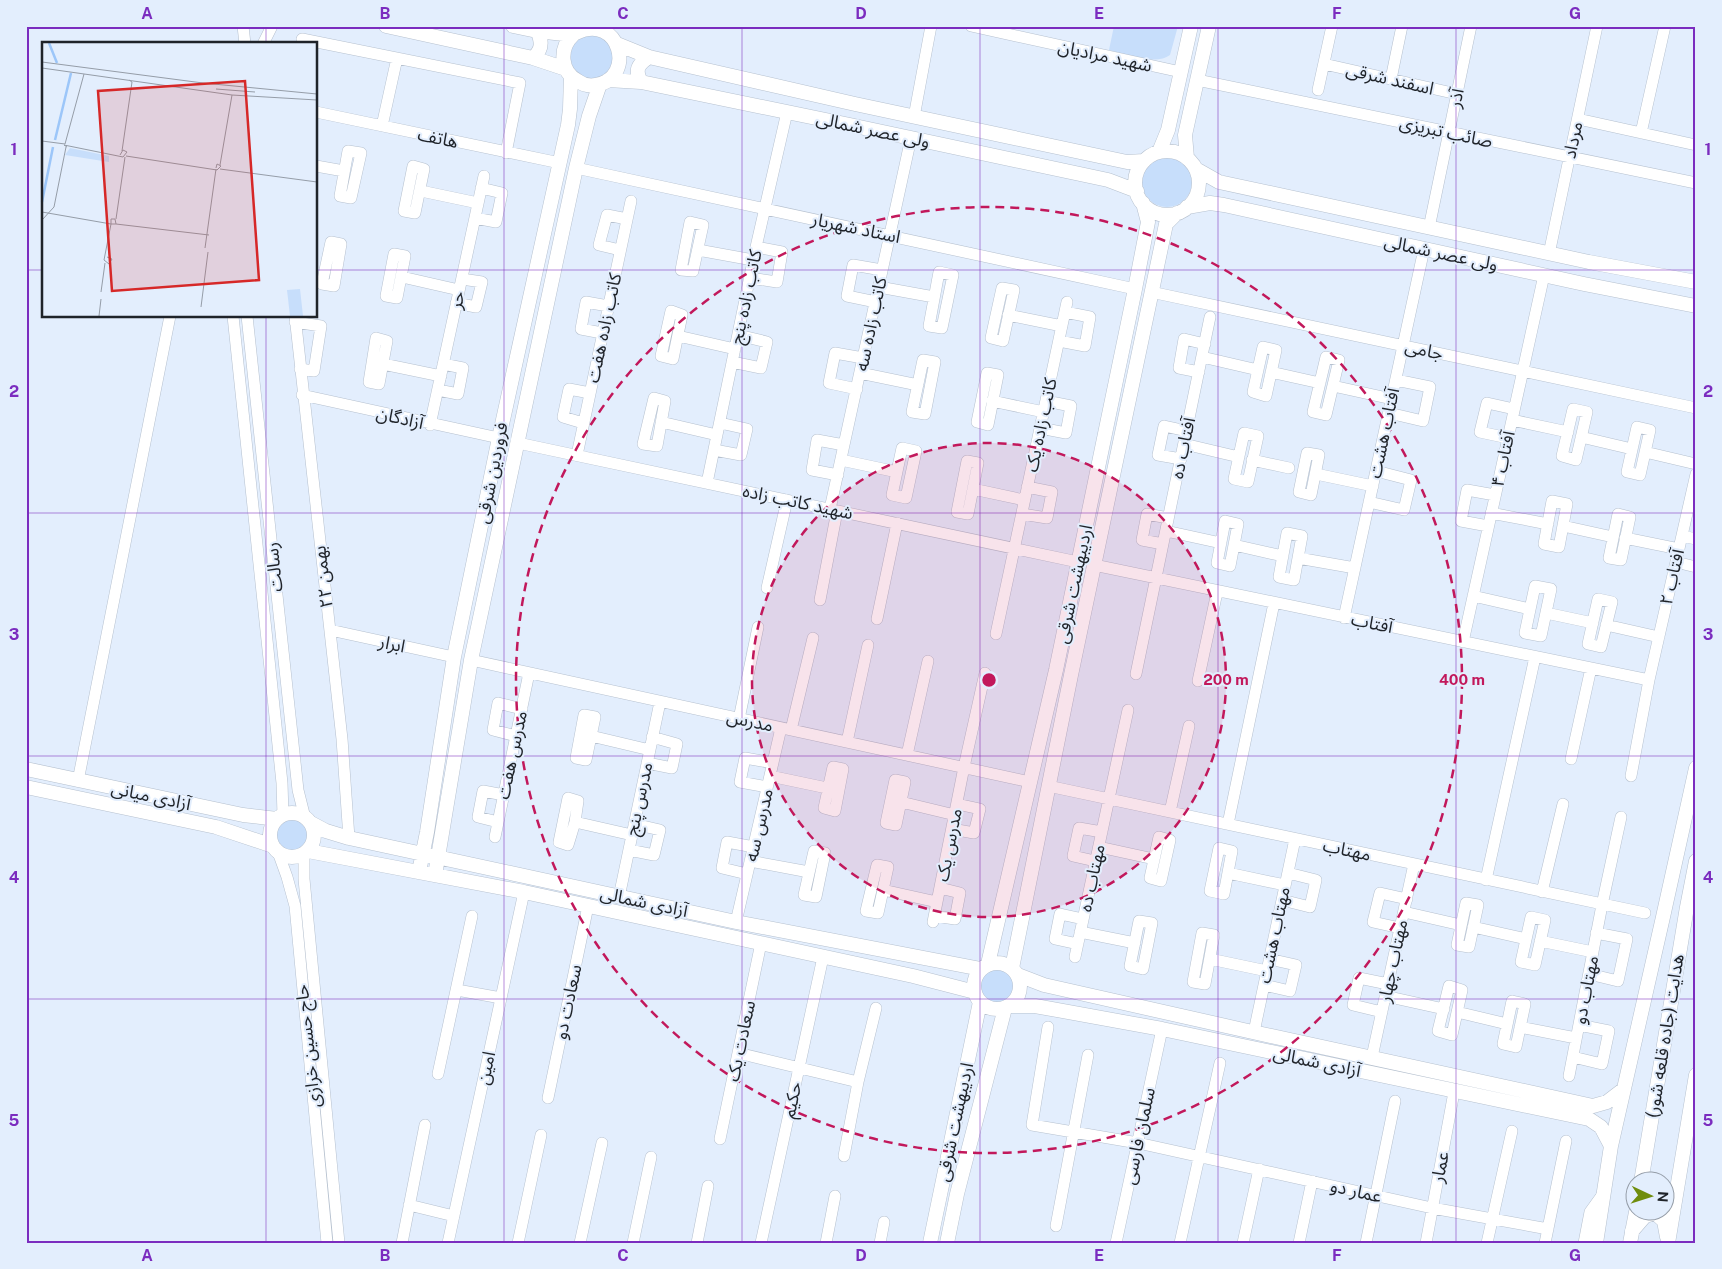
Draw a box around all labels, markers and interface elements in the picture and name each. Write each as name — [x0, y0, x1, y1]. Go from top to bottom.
text: A — [141, 4, 153, 23]
text: B — [380, 4, 391, 23]
text: C — [617, 4, 629, 23]
text: D — [855, 4, 867, 23]
text: E — [1094, 4, 1104, 23]
text: F — [1332, 4, 1342, 23]
text: G — [1569, 4, 1581, 23]
street label: شهید مرادیان — [1056, 35, 1154, 77]
inset map — [42, 42, 318, 318]
street label: اسفند شرقی — [1344, 58, 1436, 100]
street label: آذر — [1443, 85, 1469, 111]
street label: ولی عصر شمالی — [814, 107, 932, 153]
street label: صائب تبریزی — [1397, 111, 1495, 153]
street label: مرداد — [1558, 119, 1588, 161]
street label: هاتف — [416, 123, 460, 152]
text: 1 — [11, 140, 17, 159]
text: 1 — [1705, 140, 1711, 159]
street label: استاد شهریار — [809, 208, 902, 248]
street label: ولی عصر شمالی — [1382, 230, 1500, 276]
street label: کاتب زاده پنج — [725, 247, 769, 347]
street label: کاتب زاده هفت — [582, 271, 626, 385]
street label: کاتب زاده سه — [850, 274, 892, 373]
street label: حر — [444, 289, 470, 312]
street label: جامی — [1403, 335, 1445, 365]
street label: کاتب زاده یک — [1020, 375, 1062, 474]
text: 2 — [9, 382, 19, 401]
text: 2 — [1703, 382, 1713, 401]
street label: آفتاب هشت — [1364, 385, 1403, 480]
street label: آزادگان — [374, 402, 427, 434]
street label: آفتاب ده — [1166, 414, 1199, 481]
street label: فروردین شرقی — [471, 420, 513, 526]
street label: آفتاب ۴ — [1486, 428, 1519, 489]
street label: شهید کاتب زاده — [741, 480, 855, 524]
street label: اردیبهشت شرقی — [1051, 523, 1097, 645]
street label: رسالت — [260, 541, 288, 593]
street label: ۲۲ بهمن — [308, 545, 338, 609]
street label: آفتاب ۲ — [1655, 546, 1688, 607]
street label: آفتاب — [1349, 608, 1396, 637]
text: 3 — [9, 625, 19, 644]
text: 3 — [1703, 625, 1713, 644]
street label: ابرار — [376, 630, 407, 658]
centre of rings — [980, 671, 998, 689]
text: 200 m — [1203, 671, 1249, 688]
text: 400 m — [1439, 671, 1485, 688]
street label: مدرس — [725, 705, 775, 737]
street label: مدرس هفت — [492, 709, 532, 801]
street label: مدرس پنج — [620, 760, 659, 838]
street label: آزادی میانی — [109, 777, 194, 815]
street label: مدرس سه — [740, 786, 778, 864]
street label: مدرس یک — [931, 806, 967, 884]
street label: مهتاب — [1321, 834, 1373, 865]
street label: مهتاب ده — [1074, 842, 1109, 914]
text: 4 — [9, 868, 20, 887]
text: 4 — [1703, 868, 1714, 887]
street label: آزادی شمالی — [598, 882, 691, 922]
street label: مهتاب هشت — [1253, 885, 1294, 985]
street label: مهتاب چهار — [1373, 917, 1413, 1006]
street label: هدایت (جاده قلعه شور) — [1641, 952, 1689, 1120]
street label: مهتاب دو — [1569, 954, 1602, 1026]
street label: سعادت دو — [549, 962, 586, 1041]
street label: حاج حسین خرازی — [291, 983, 327, 1109]
street label: سعادت یک — [722, 998, 759, 1083]
street label: آزادی شمالی — [1271, 1042, 1364, 1082]
street label: امین — [472, 1049, 500, 1087]
street label: اردیبهشت شرقی — [932, 1061, 978, 1183]
street label: حکیم — [777, 1080, 809, 1121]
street label: سلمان فارسی — [1118, 1086, 1160, 1186]
text: 5 — [9, 1111, 20, 1130]
text: 5 — [1703, 1111, 1714, 1130]
street label: عمار — [1426, 1150, 1454, 1185]
north arrow — [1624, 1172, 1674, 1222]
street label: عمار دو — [1328, 1174, 1384, 1208]
text: N — [1655, 1191, 1671, 1203]
text: A — [141, 1246, 153, 1265]
text: B — [380, 1246, 391, 1265]
text: C — [617, 1246, 629, 1265]
text: D — [855, 1246, 867, 1265]
text: E — [1094, 1246, 1104, 1265]
text: F — [1332, 1246, 1342, 1265]
text: G — [1569, 1246, 1581, 1265]

